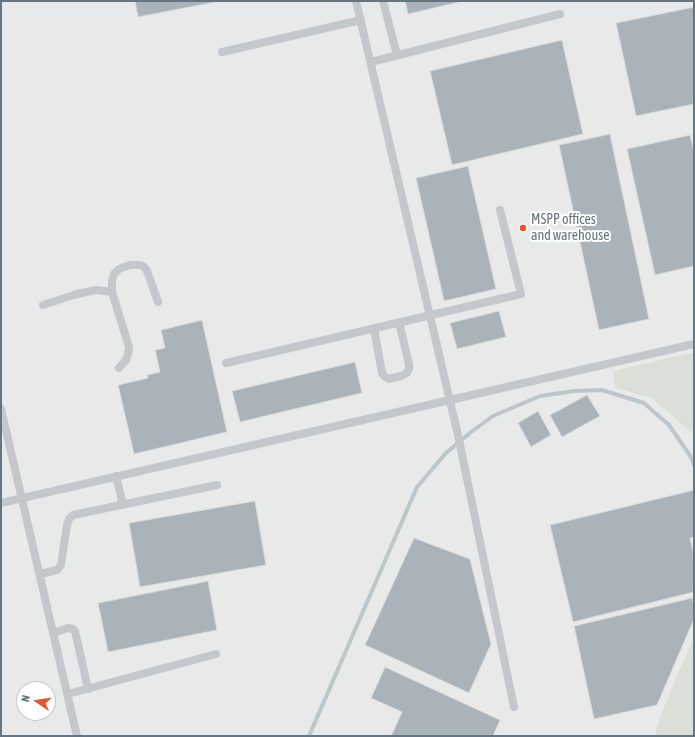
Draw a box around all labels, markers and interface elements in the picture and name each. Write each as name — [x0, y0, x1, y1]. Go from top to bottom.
place label: MSPP offices and warehouse — [531, 212, 609, 244]
marker: MSPP offices and warehouse — [518, 223, 528, 233]
north arrow — [16, 681, 56, 721]
text: N — [19, 694, 32, 703]

